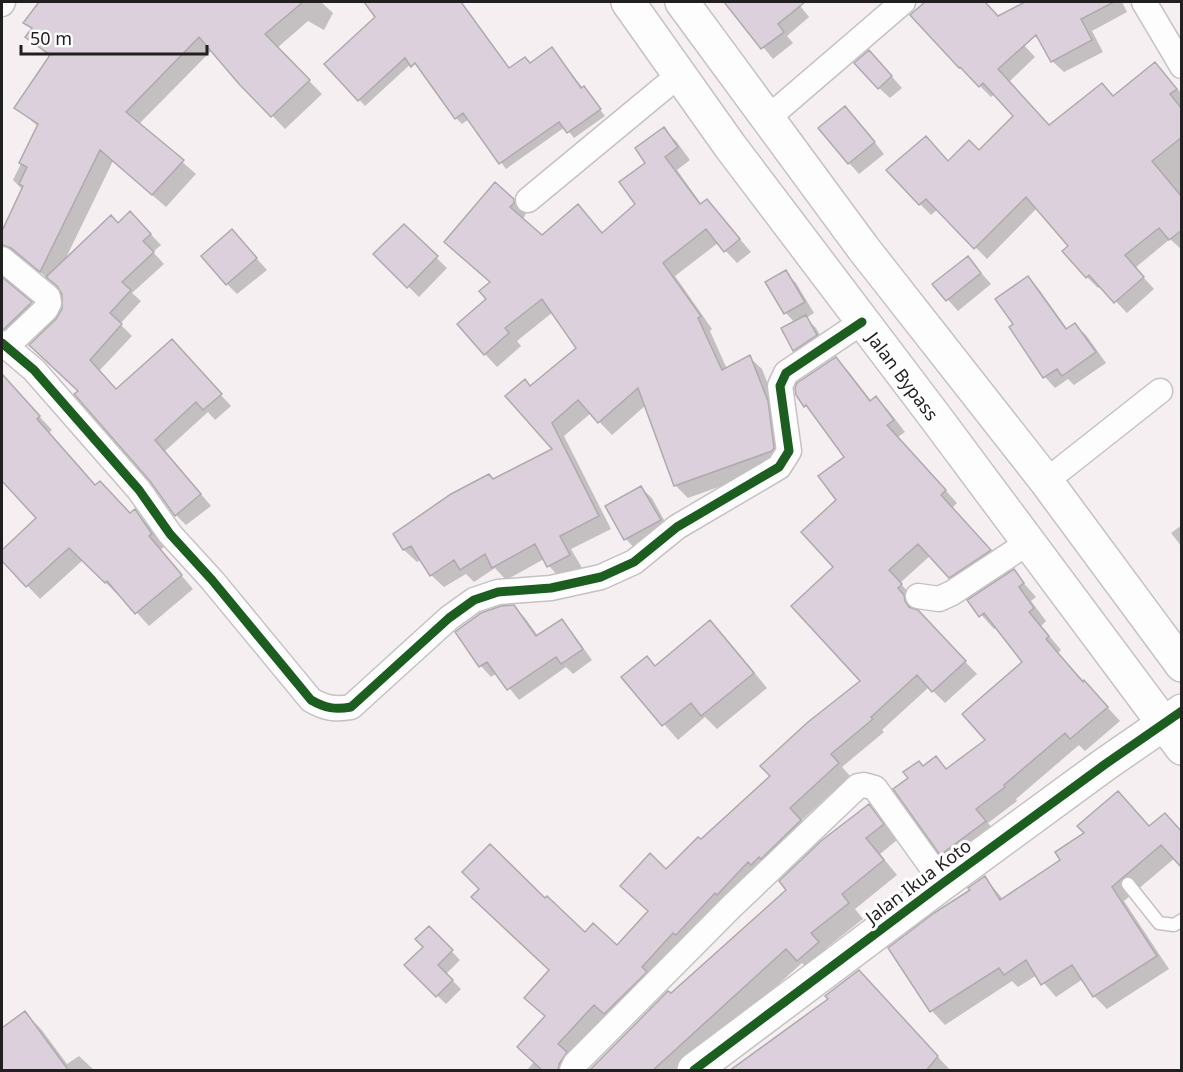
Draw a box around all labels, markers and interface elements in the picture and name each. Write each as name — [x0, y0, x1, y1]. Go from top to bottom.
scale bar — [21, 18, 207, 56]
text: 50 m — [30, 26, 72, 50]
street label: Jalan Bypass — [861, 325, 944, 425]
street label: Jalan Ikua Koto — [859, 833, 976, 930]

